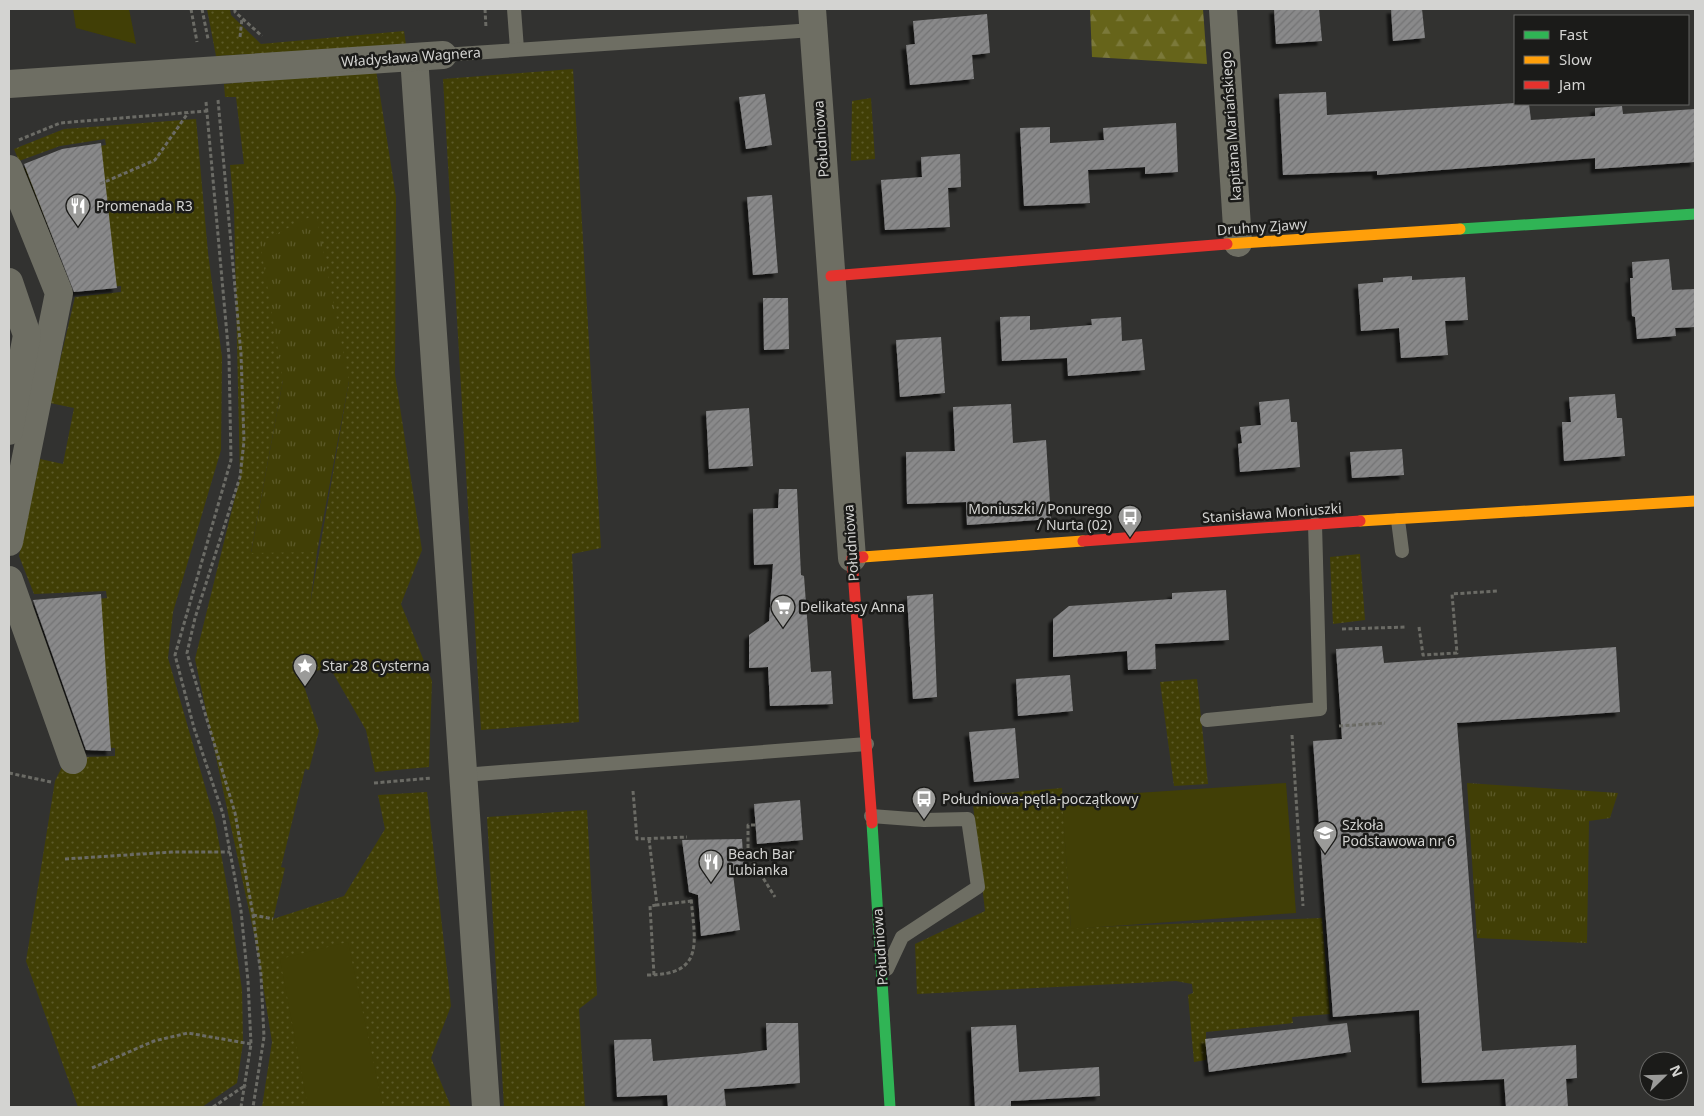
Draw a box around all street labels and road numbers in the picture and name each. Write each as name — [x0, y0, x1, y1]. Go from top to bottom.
street label: Władysława Wagnera — [340, 42, 481, 71]
street label: kapitana Mariańskiego — [1216, 51, 1245, 201]
street label: Południowa — [808, 100, 833, 178]
street label: Druhny Zjawy — [1216, 214, 1309, 239]
street label: Stanisława Moniuszki — [1201, 498, 1342, 527]
street label: Południowa — [838, 504, 863, 582]
street label: Południowa — [867, 908, 892, 986]

